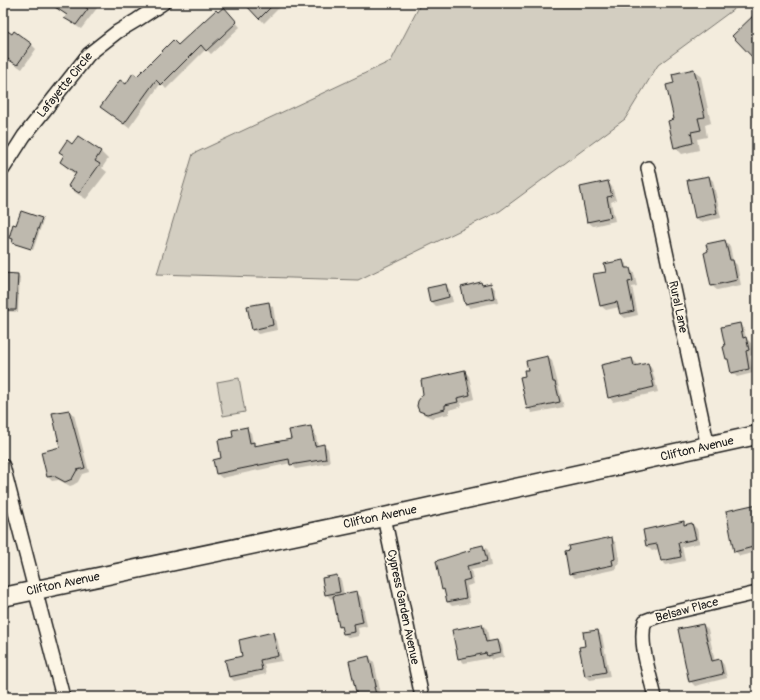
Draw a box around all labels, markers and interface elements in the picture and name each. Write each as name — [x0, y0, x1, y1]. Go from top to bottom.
street label: Lafayette Circle — [34, 49, 96, 121]
street label: Rural Lane — [665, 280, 691, 335]
street label: Clifton Avenue — [659, 433, 735, 465]
street label: Clifton Avenue — [342, 502, 418, 532]
street label: Cypress Garden Avenue — [383, 548, 423, 666]
street label: Clifton Avenue — [25, 569, 101, 599]
street label: Belsaw Place — [654, 594, 720, 626]

